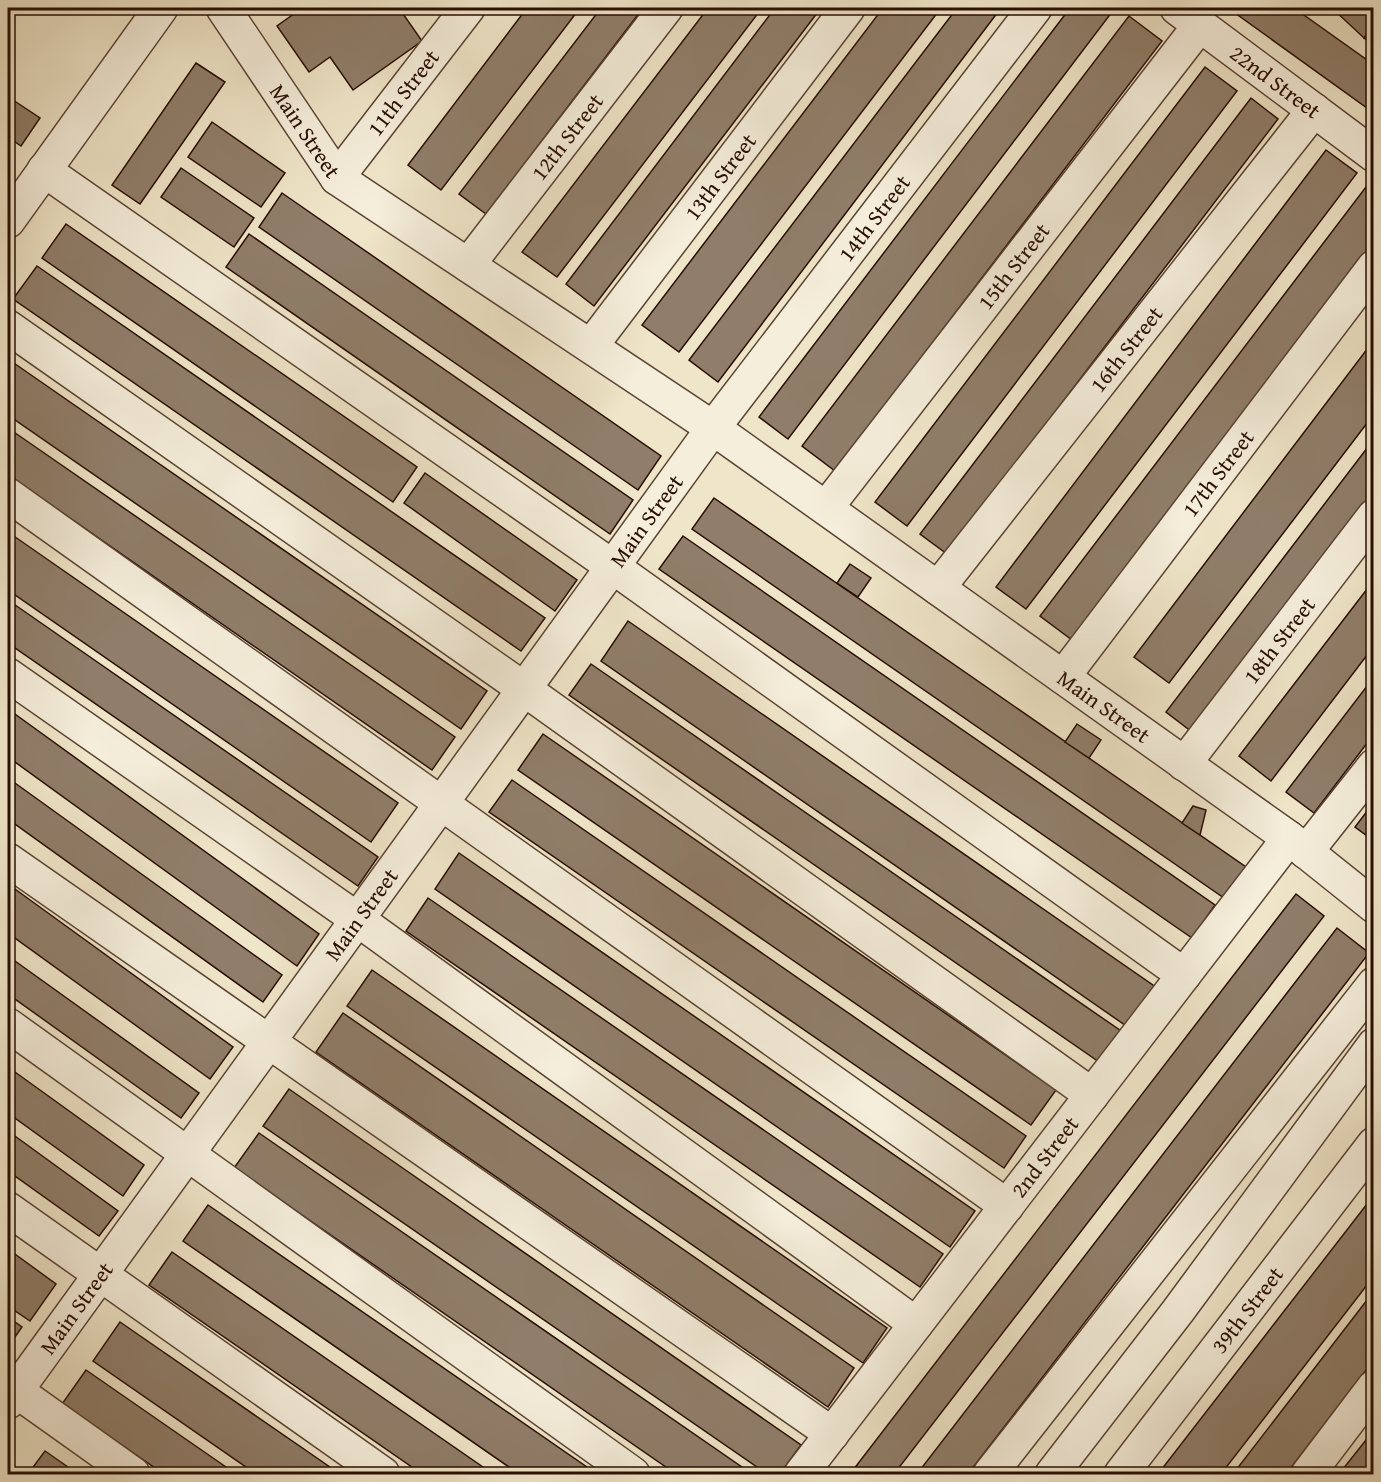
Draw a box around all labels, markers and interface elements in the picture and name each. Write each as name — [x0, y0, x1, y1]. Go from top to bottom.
street label: 22nd Street — [1224, 37, 1328, 126]
street label: 11th Street — [359, 42, 447, 143]
street label: Main Street — [262, 77, 349, 185]
street label: 12th Street — [523, 86, 611, 187]
street label: 13th Street — [676, 126, 764, 227]
street label: 14th Street — [830, 168, 918, 268]
street label: 15th Street — [970, 216, 1057, 316]
street label: 16th Street — [1082, 299, 1170, 399]
street label: 17th Street — [1174, 423, 1261, 523]
street label: Main Street — [601, 468, 691, 574]
street label: 18th Street — [1235, 590, 1323, 690]
street label: Main Street — [1051, 662, 1157, 751]
street label: Main Street — [316, 861, 406, 967]
street label: 2nd Street — [1003, 1109, 1086, 1204]
street label: Main Street — [32, 1255, 121, 1361]
street label: 39th Street — [1203, 1259, 1291, 1360]

